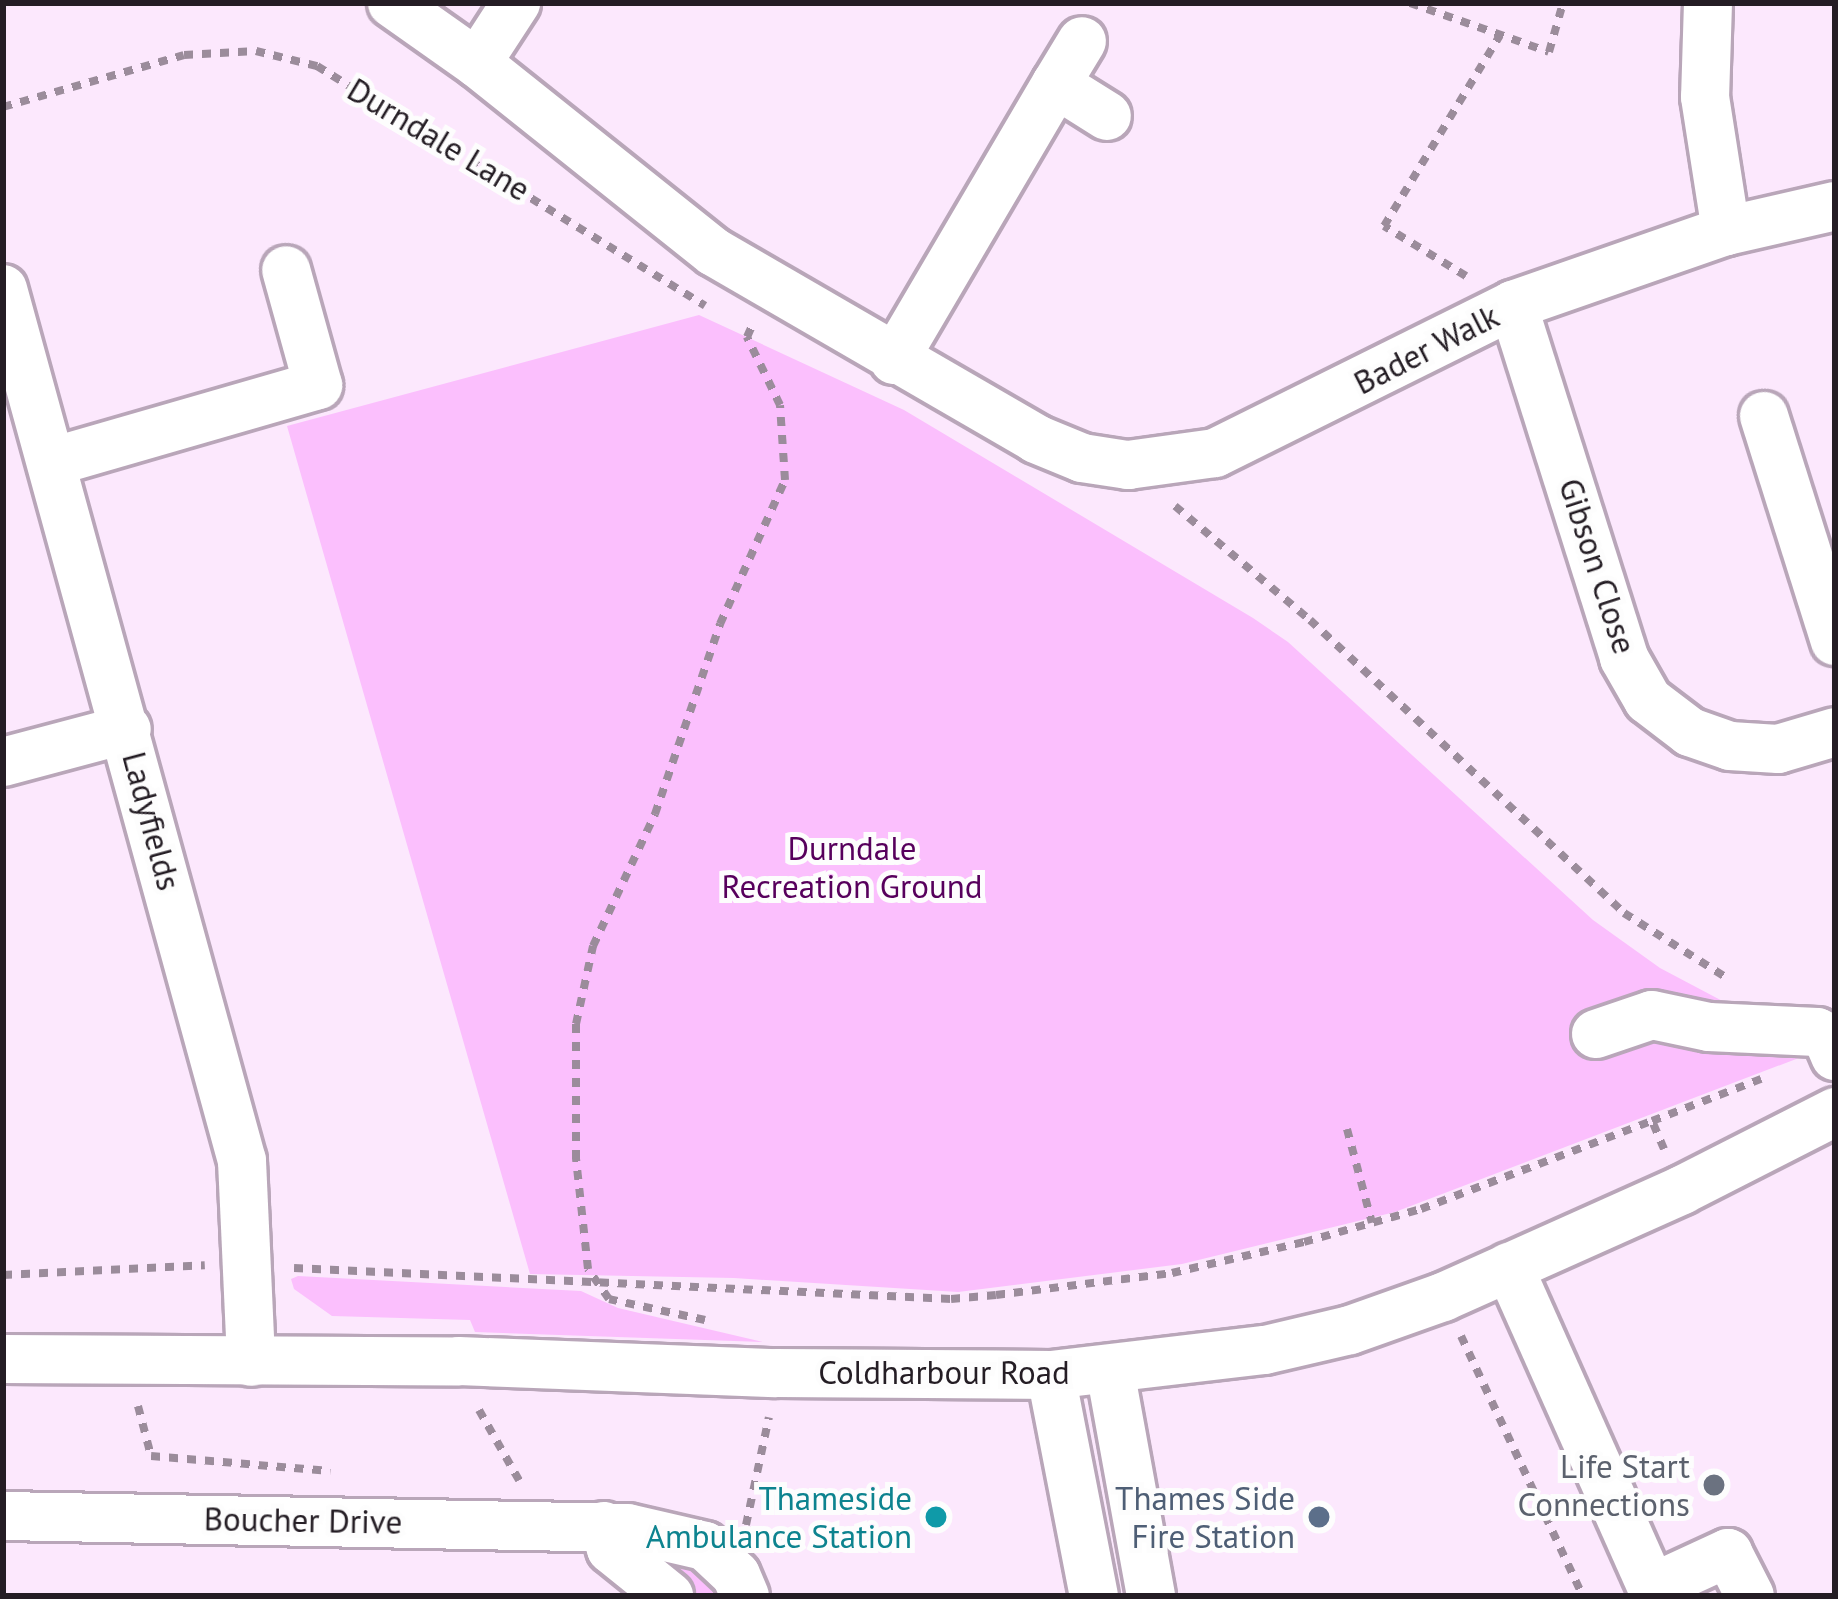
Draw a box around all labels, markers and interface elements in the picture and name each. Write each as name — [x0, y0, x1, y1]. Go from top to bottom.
street label: Durndale Lane — [341, 69, 537, 209]
street label: Bader Walk — [1347, 295, 1505, 403]
street label: Gibson Close — [1551, 473, 1645, 659]
street label: Ladyfields — [115, 747, 189, 895]
park label: Durndale Recreation Ground — [722, 828, 982, 906]
street label: Coldharbour Road — [818, 1352, 1070, 1392]
place label: Life Start Connections — [1518, 1446, 1690, 1524]
marker: Life Start Connections — [1701, 1472, 1727, 1498]
place label: Thameside Ambulance Station — [646, 1478, 912, 1556]
place label: Thames Side Fire Station — [1115, 1478, 1295, 1556]
street label: Boucher Drive — [203, 1498, 403, 1542]
marker: Thameside Ambulance Station — [923, 1504, 949, 1530]
marker: Thames Side Fire Station — [1306, 1504, 1332, 1530]

